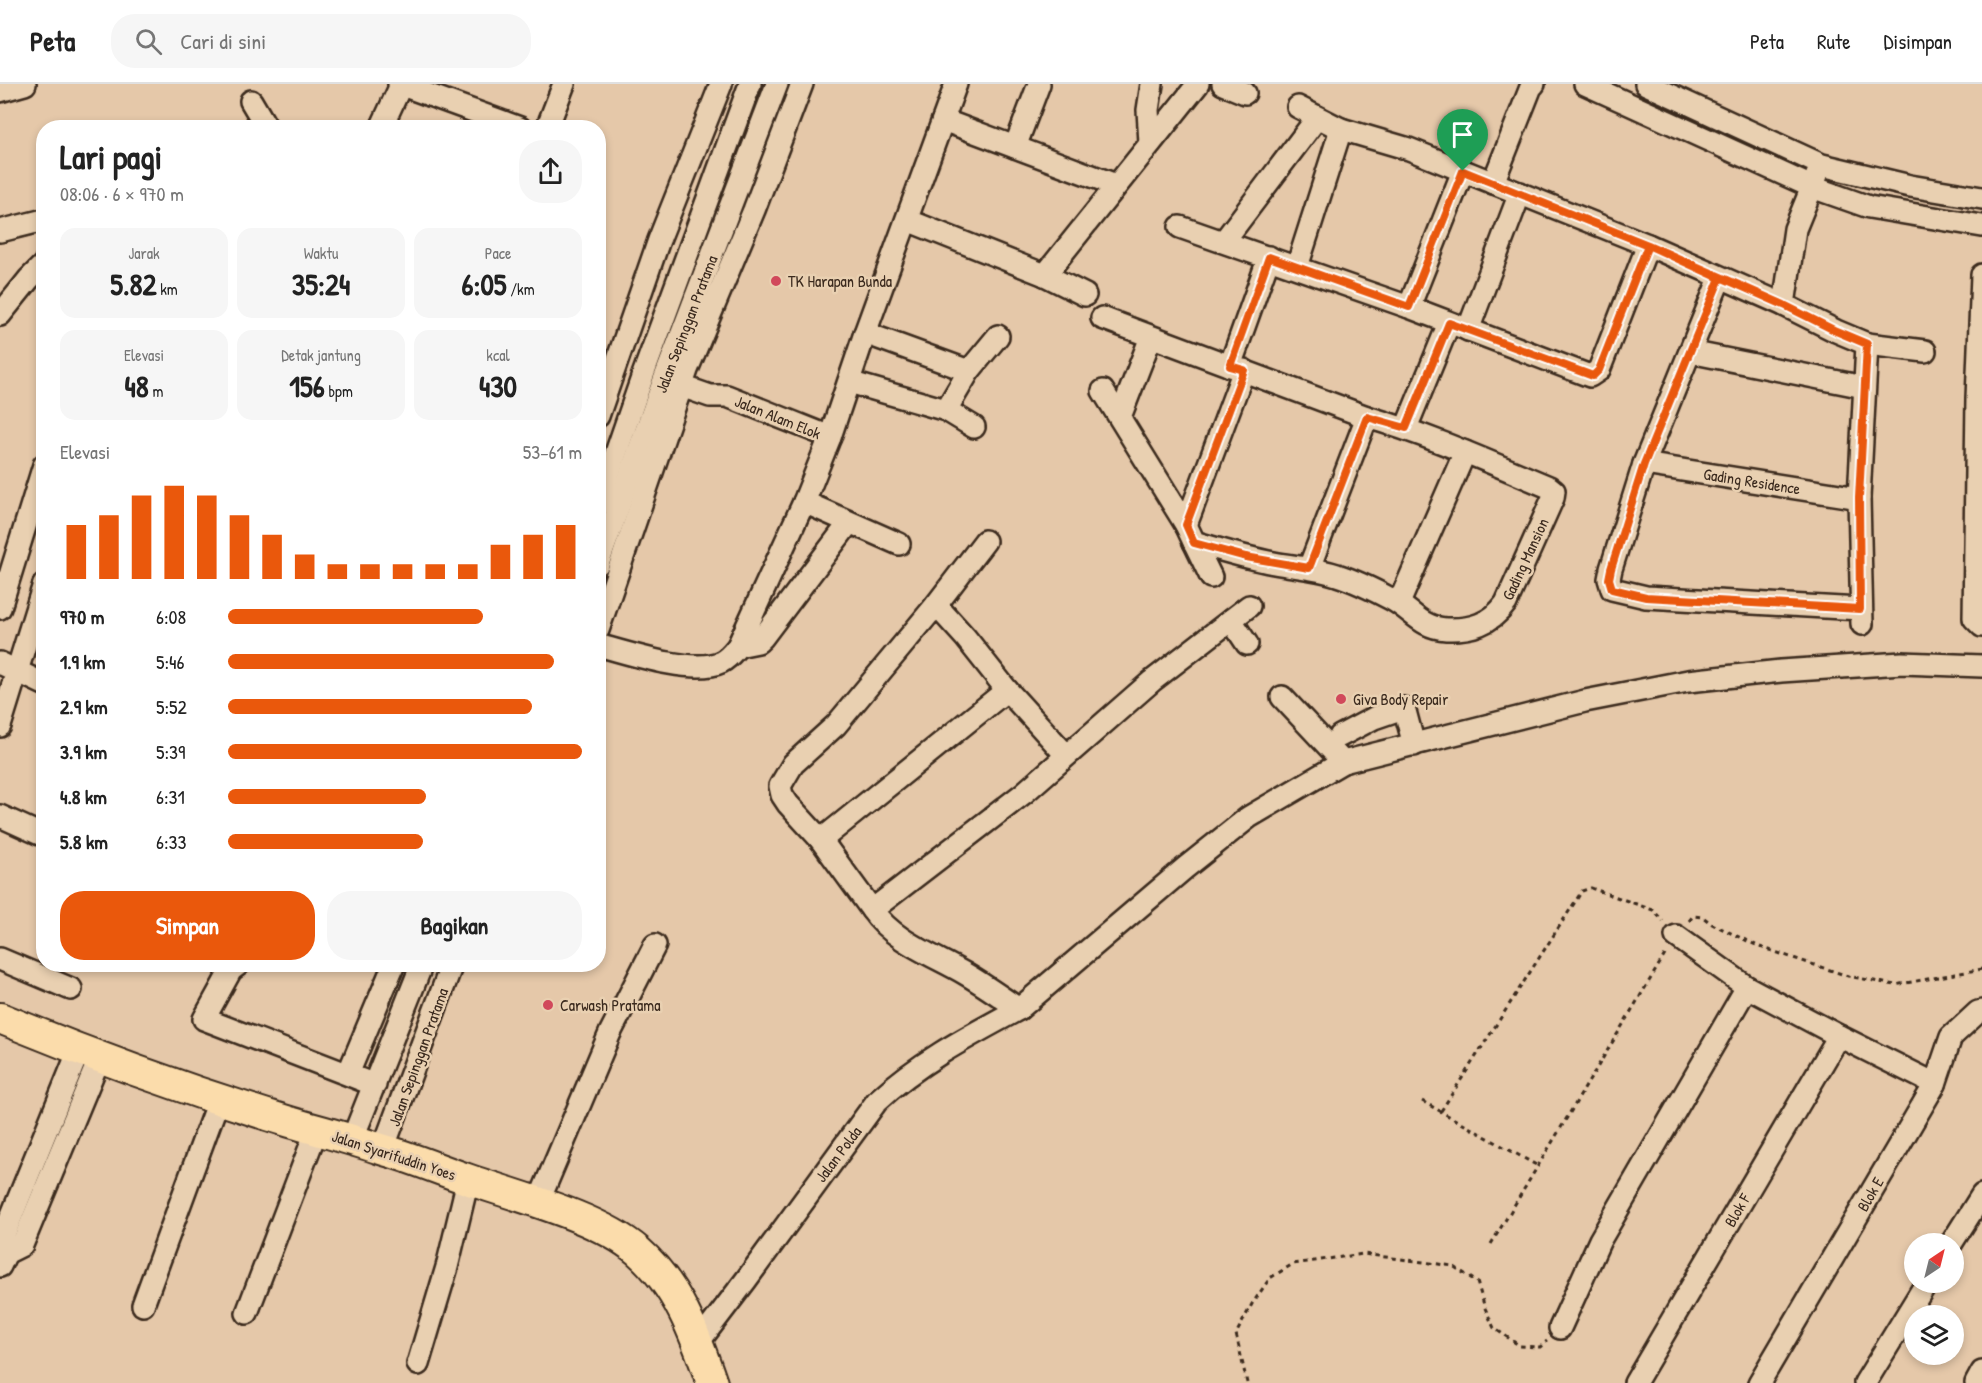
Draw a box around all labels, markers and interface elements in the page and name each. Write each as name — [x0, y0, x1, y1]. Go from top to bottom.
search box — [111, 14, 531, 68]
text: Peta — [30, 22, 75, 60]
icon: search — [132, 25, 165, 58]
text: Cari di sini — [180, 26, 266, 56]
text: Peta — [1750, 27, 1784, 56]
text: Rute — [1817, 27, 1851, 56]
text: Disimpan — [1884, 27, 1952, 56]
pin — [1437, 109, 1488, 171]
icon: arrive — [1446, 118, 1479, 151]
text: Lari pagi — [60, 135, 162, 179]
button: share — [519, 140, 582, 203]
text: 08:06 · 6 × 970 m — [60, 180, 184, 207]
text: Jarak — [128, 242, 160, 264]
text: Waktu — [304, 242, 338, 264]
text: Pace — [485, 242, 511, 264]
street label: Jalan Sepinggan Pratama — [650, 252, 722, 396]
text: 5.82 — [110, 264, 156, 304]
text: 35:24 — [292, 264, 350, 304]
text: 6:05 — [461, 264, 507, 304]
place label: TK Harapan Bunda — [788, 270, 892, 292]
marker: TK Harapan Bunda — [769, 274, 783, 288]
text: km — [156, 278, 178, 300]
text: /km — [507, 278, 535, 300]
text: Elevasi — [124, 344, 164, 366]
text: Detak jantung — [281, 344, 361, 366]
text: kcal — [486, 344, 510, 366]
text: 48 — [125, 366, 149, 406]
text: 156 — [289, 366, 325, 406]
text: 430 — [479, 366, 517, 406]
text: m — [149, 380, 163, 402]
text: bpm — [325, 380, 353, 402]
street label: Jalan Alam Elok — [732, 390, 825, 444]
text: Elevasi — [60, 438, 110, 465]
text: 53–61 m — [523, 438, 582, 465]
street label: Gading Residence — [1702, 463, 1803, 500]
street label: Gading Mansion — [1496, 514, 1554, 604]
text: 970 m — [60, 603, 104, 630]
text: 6:08 — [156, 603, 186, 630]
text: 1.9 km — [60, 648, 105, 675]
text: 5:46 — [156, 648, 185, 675]
place label: Giva Body Repair — [1353, 688, 1448, 710]
marker: Giva Body Repair — [1334, 692, 1348, 706]
text: 2.9 km — [60, 693, 107, 720]
text: 5:52 — [156, 693, 187, 720]
text: 3.9 km — [60, 738, 107, 765]
text: 5:39 — [156, 738, 185, 765]
text: 4.8 km — [60, 783, 107, 810]
text: 6:31 — [156, 783, 185, 810]
text: 5.8 km — [60, 828, 108, 855]
text: 6:33 — [156, 828, 187, 855]
button: Simpan — [60, 891, 315, 960]
button: Bagikan — [327, 891, 582, 960]
street label: Jalan Sepinggan Pratama — [383, 985, 453, 1129]
place label: Carwash Pratama — [560, 994, 661, 1016]
marker: Carwash Pratama — [541, 998, 555, 1012]
street label: Jalan Polda — [810, 1122, 866, 1186]
street label: Jalan Syarifuddin Yoes — [329, 1125, 459, 1185]
street label: Blok E — [1851, 1173, 1889, 1215]
street label: Blok F — [1719, 1188, 1756, 1231]
north arrow — [1904, 1233, 1964, 1293]
map controls — [1904, 1233, 1964, 1365]
button: layers — [1904, 1305, 1964, 1365]

